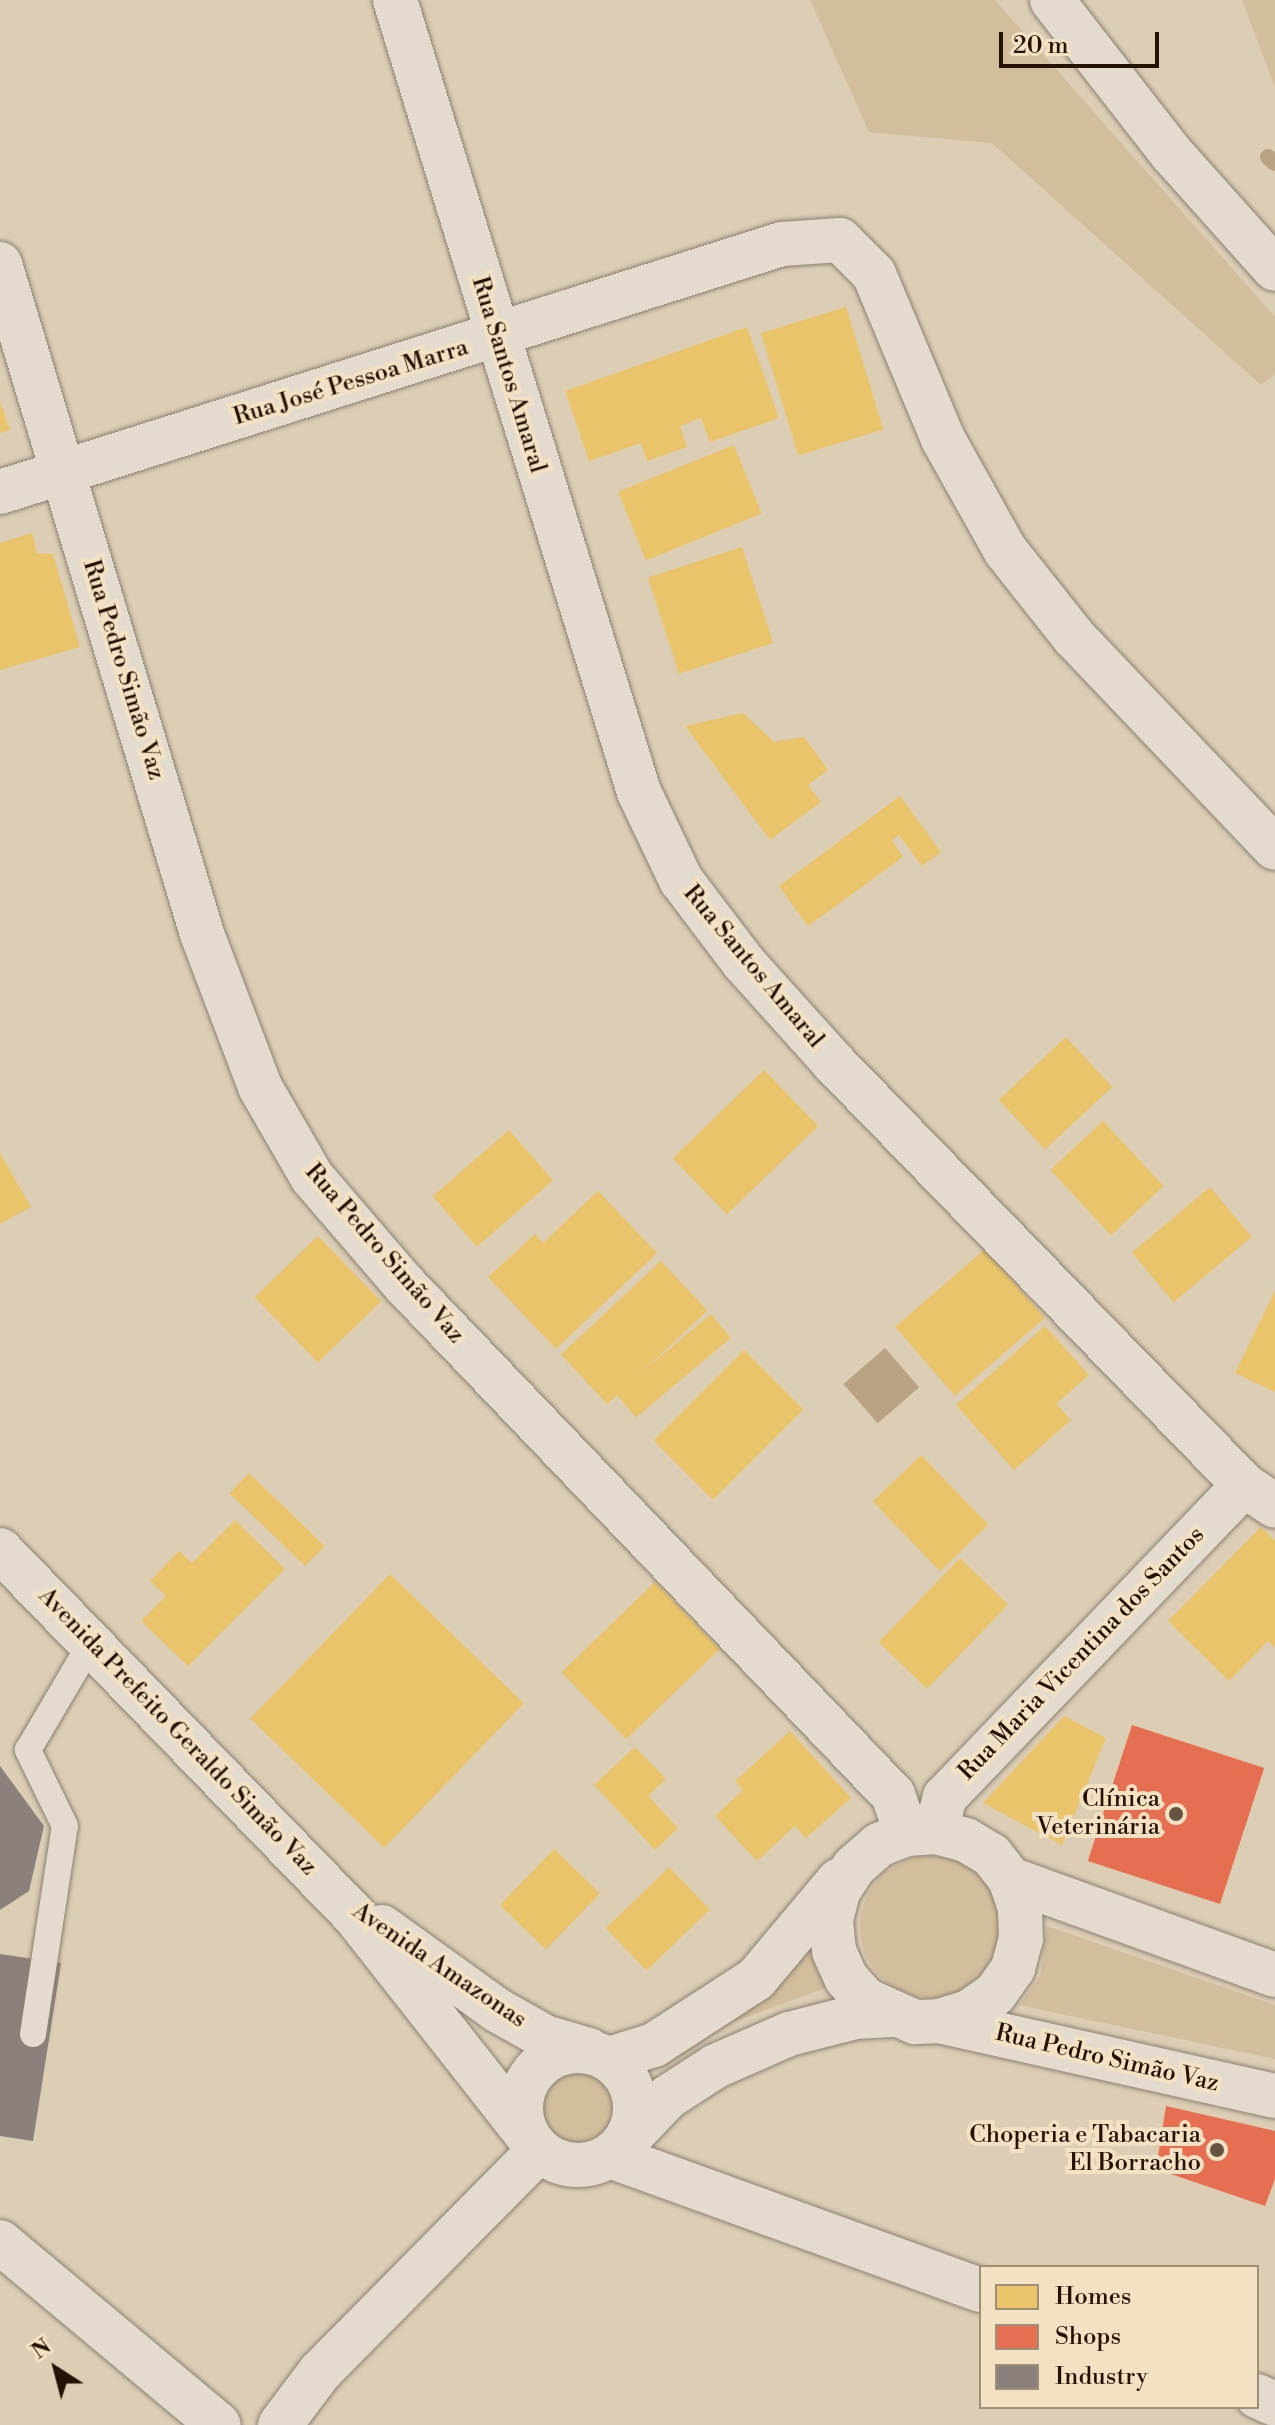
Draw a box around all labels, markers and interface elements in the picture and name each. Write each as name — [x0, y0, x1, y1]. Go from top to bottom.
scale bar — [1003, 16, 1163, 66]
text: 20 m — [1013, 31, 1069, 61]
street label: Rua Santos Amaral — [464, 273, 552, 477]
street label: Rua José Pessoa Marra — [230, 334, 472, 432]
street label: Rua Pedro Simão Vaz — [76, 556, 170, 784]
street label: Rua Santos Amaral — [676, 880, 830, 1054]
street label: Rua Pedro Simão Vaz — [298, 1158, 470, 1350]
street label: Rua Maria Vicentina dos Santos — [953, 1521, 1211, 1787]
street label: Avenida Prefeito Geraldo Simão Vaz — [32, 1582, 322, 1882]
place label: Clínica Veterinária — [1036, 1786, 1160, 1842]
marker: Clínica Veterinária — [1167, 1805, 1185, 1823]
street label: Avenida Amazonas — [347, 1897, 531, 2035]
street label: Rua Pedro Simão Vaz — [992, 2019, 1222, 2099]
place label: Choperia e Tabacaria El Borracho — [969, 2122, 1201, 2178]
marker: Choperia e Tabacaria El Borracho — [1208, 2141, 1226, 2159]
legend — [979, 2265, 1259, 2409]
text: Homes — [1055, 2282, 1131, 2312]
text: Shops — [1055, 2322, 1121, 2352]
north arrow — [16, 2329, 96, 2409]
text: N — [27, 2333, 57, 2365]
text: Industry — [1055, 2362, 1148, 2392]

